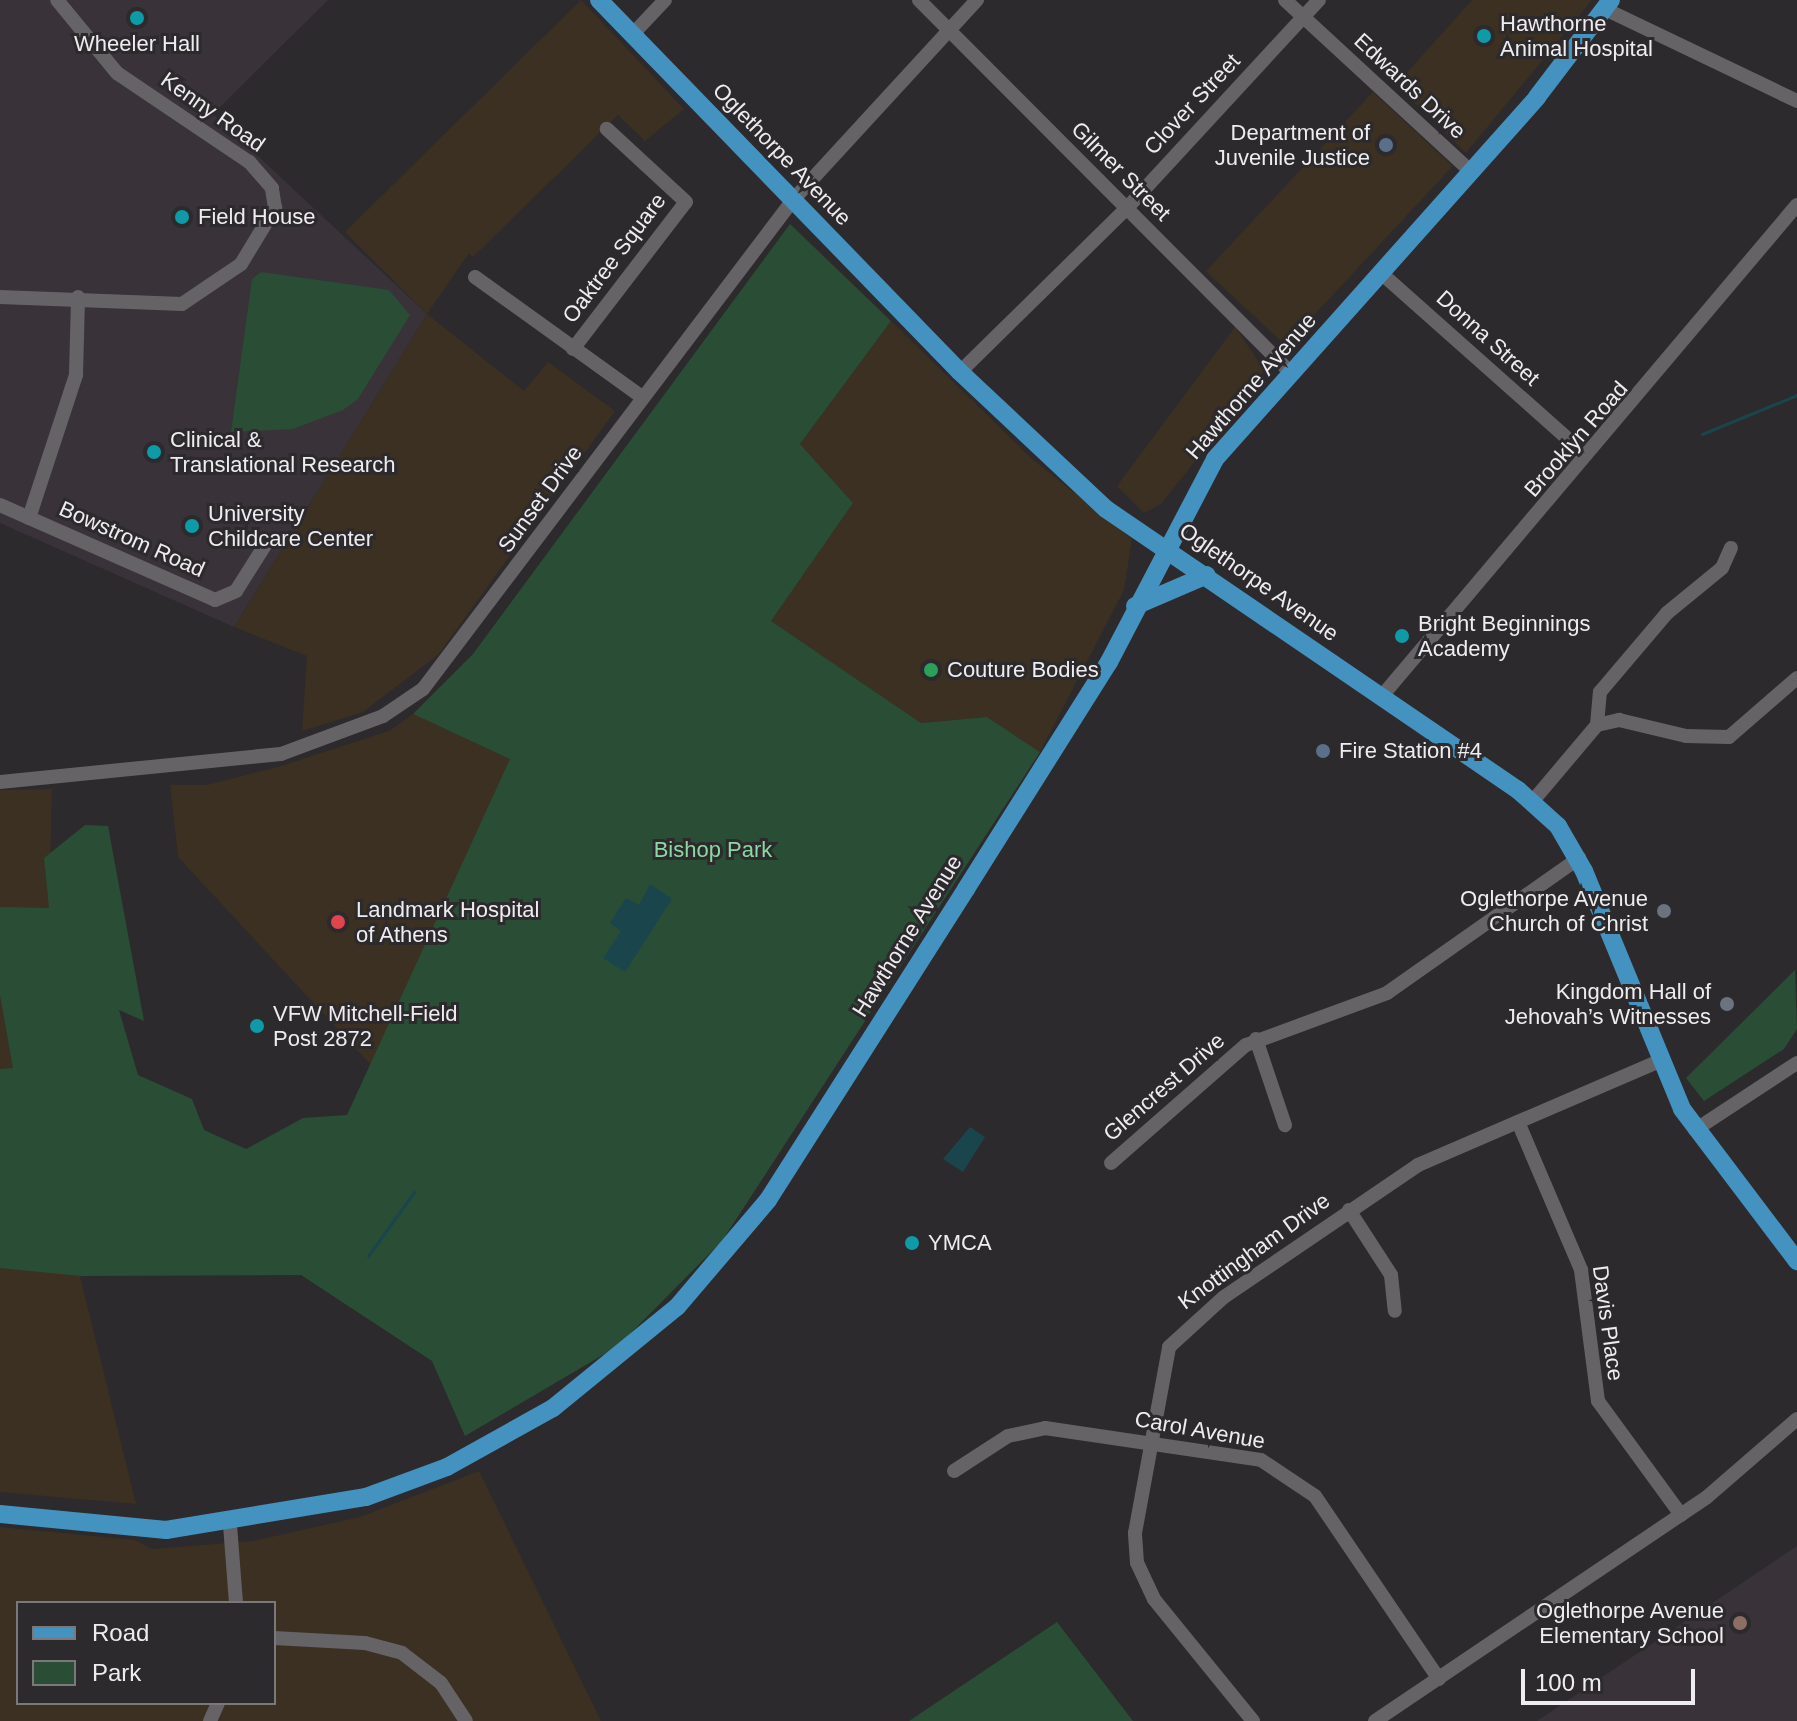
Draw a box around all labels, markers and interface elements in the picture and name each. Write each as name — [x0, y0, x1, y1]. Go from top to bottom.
marker: Wheeler Hall — [128, 9, 146, 27]
place label: Hawthorne Animal Hospital — [1500, 10, 1653, 62]
marker: Hawthorne Animal Hospital — [1475, 27, 1493, 45]
street label: Edwards Drive — [1349, 28, 1471, 144]
place label: Wheeler Hall — [74, 31, 200, 57]
street label: Clover Street — [1139, 48, 1245, 160]
street label: Kenny Road — [156, 66, 270, 158]
street label: Oglethorpe Avenue — [707, 77, 857, 231]
street label: Gilmer Street — [1066, 116, 1176, 226]
place label: Department of Juvenile Justice — [1215, 119, 1370, 170]
marker: Department of Juvenile Justice — [1377, 136, 1395, 154]
street label: Oaktree Square — [557, 188, 671, 328]
place label: Field House — [198, 204, 315, 230]
marker: Field House — [173, 208, 191, 226]
street label: Donna Street — [1431, 285, 1545, 391]
street label: Hawthorne Avenue — [1180, 307, 1322, 465]
street label: Brooklyn Road — [1519, 376, 1633, 502]
place label: Clinical & Translational Research — [170, 426, 395, 478]
street label: Sunset Drive — [492, 440, 588, 558]
marker: Clinical & Translational Research — [145, 443, 163, 461]
street label: Bowstrom Road — [55, 495, 209, 583]
place label: University Childcare Center — [208, 500, 373, 552]
marker: University Childcare Center — [183, 517, 201, 535]
street label: Oglethorpe Avenue — [1174, 517, 1344, 647]
place label: Bright Beginnings Academy — [1418, 610, 1590, 662]
marker: Bright Beginnings Academy — [1393, 627, 1411, 645]
place label: Couture Bodies — [947, 657, 1099, 683]
marker: Couture Bodies — [922, 661, 940, 679]
place label: Fire Station #4 — [1339, 738, 1482, 764]
marker: Fire Station #4 — [1314, 742, 1332, 760]
park label: Bishop Park — [654, 837, 772, 863]
street label: Hawthorne Avenue — [846, 850, 968, 1022]
place label: Oglethorpe Avenue Church of Christ — [1459, 885, 1648, 936]
place label: Landmark Hospital of Athens — [356, 896, 539, 948]
marker: Oglethorpe Avenue Church of Christ — [1655, 902, 1673, 920]
marker: Landmark Hospital of Athens — [327, 911, 349, 933]
place label: Kingdom Hall of Jehovah’s Witnesses — [1505, 978, 1711, 1030]
marker: Kingdom Hall of Jehovah’s Witnesses — [1718, 995, 1736, 1013]
place label: VFW Mitchell-Field Post 2872 — [273, 1000, 458, 1052]
marker: VFW Mitchell-Field Post 2872 — [248, 1017, 266, 1035]
street label: Glencrest Drive — [1098, 1027, 1230, 1147]
street label: Knottingham Drive — [1173, 1187, 1335, 1315]
place label: YMCA — [928, 1230, 992, 1256]
marker: YMCA — [903, 1234, 921, 1252]
street label: Davis Place — [1587, 1264, 1629, 1382]
street label: Carol Avenue — [1132, 1405, 1268, 1455]
place label: Oglethorpe Avenue Elementary School — [1535, 1597, 1724, 1648]
legend — [16, 1601, 276, 1705]
marker: Oglethorpe Avenue Elementary School — [1731, 1614, 1749, 1632]
text: Road — [92, 1619, 149, 1646]
scale bar — [1525, 1653, 1699, 1703]
text: Park — [92, 1659, 141, 1686]
text: 100 m — [1535, 1669, 1602, 1696]

